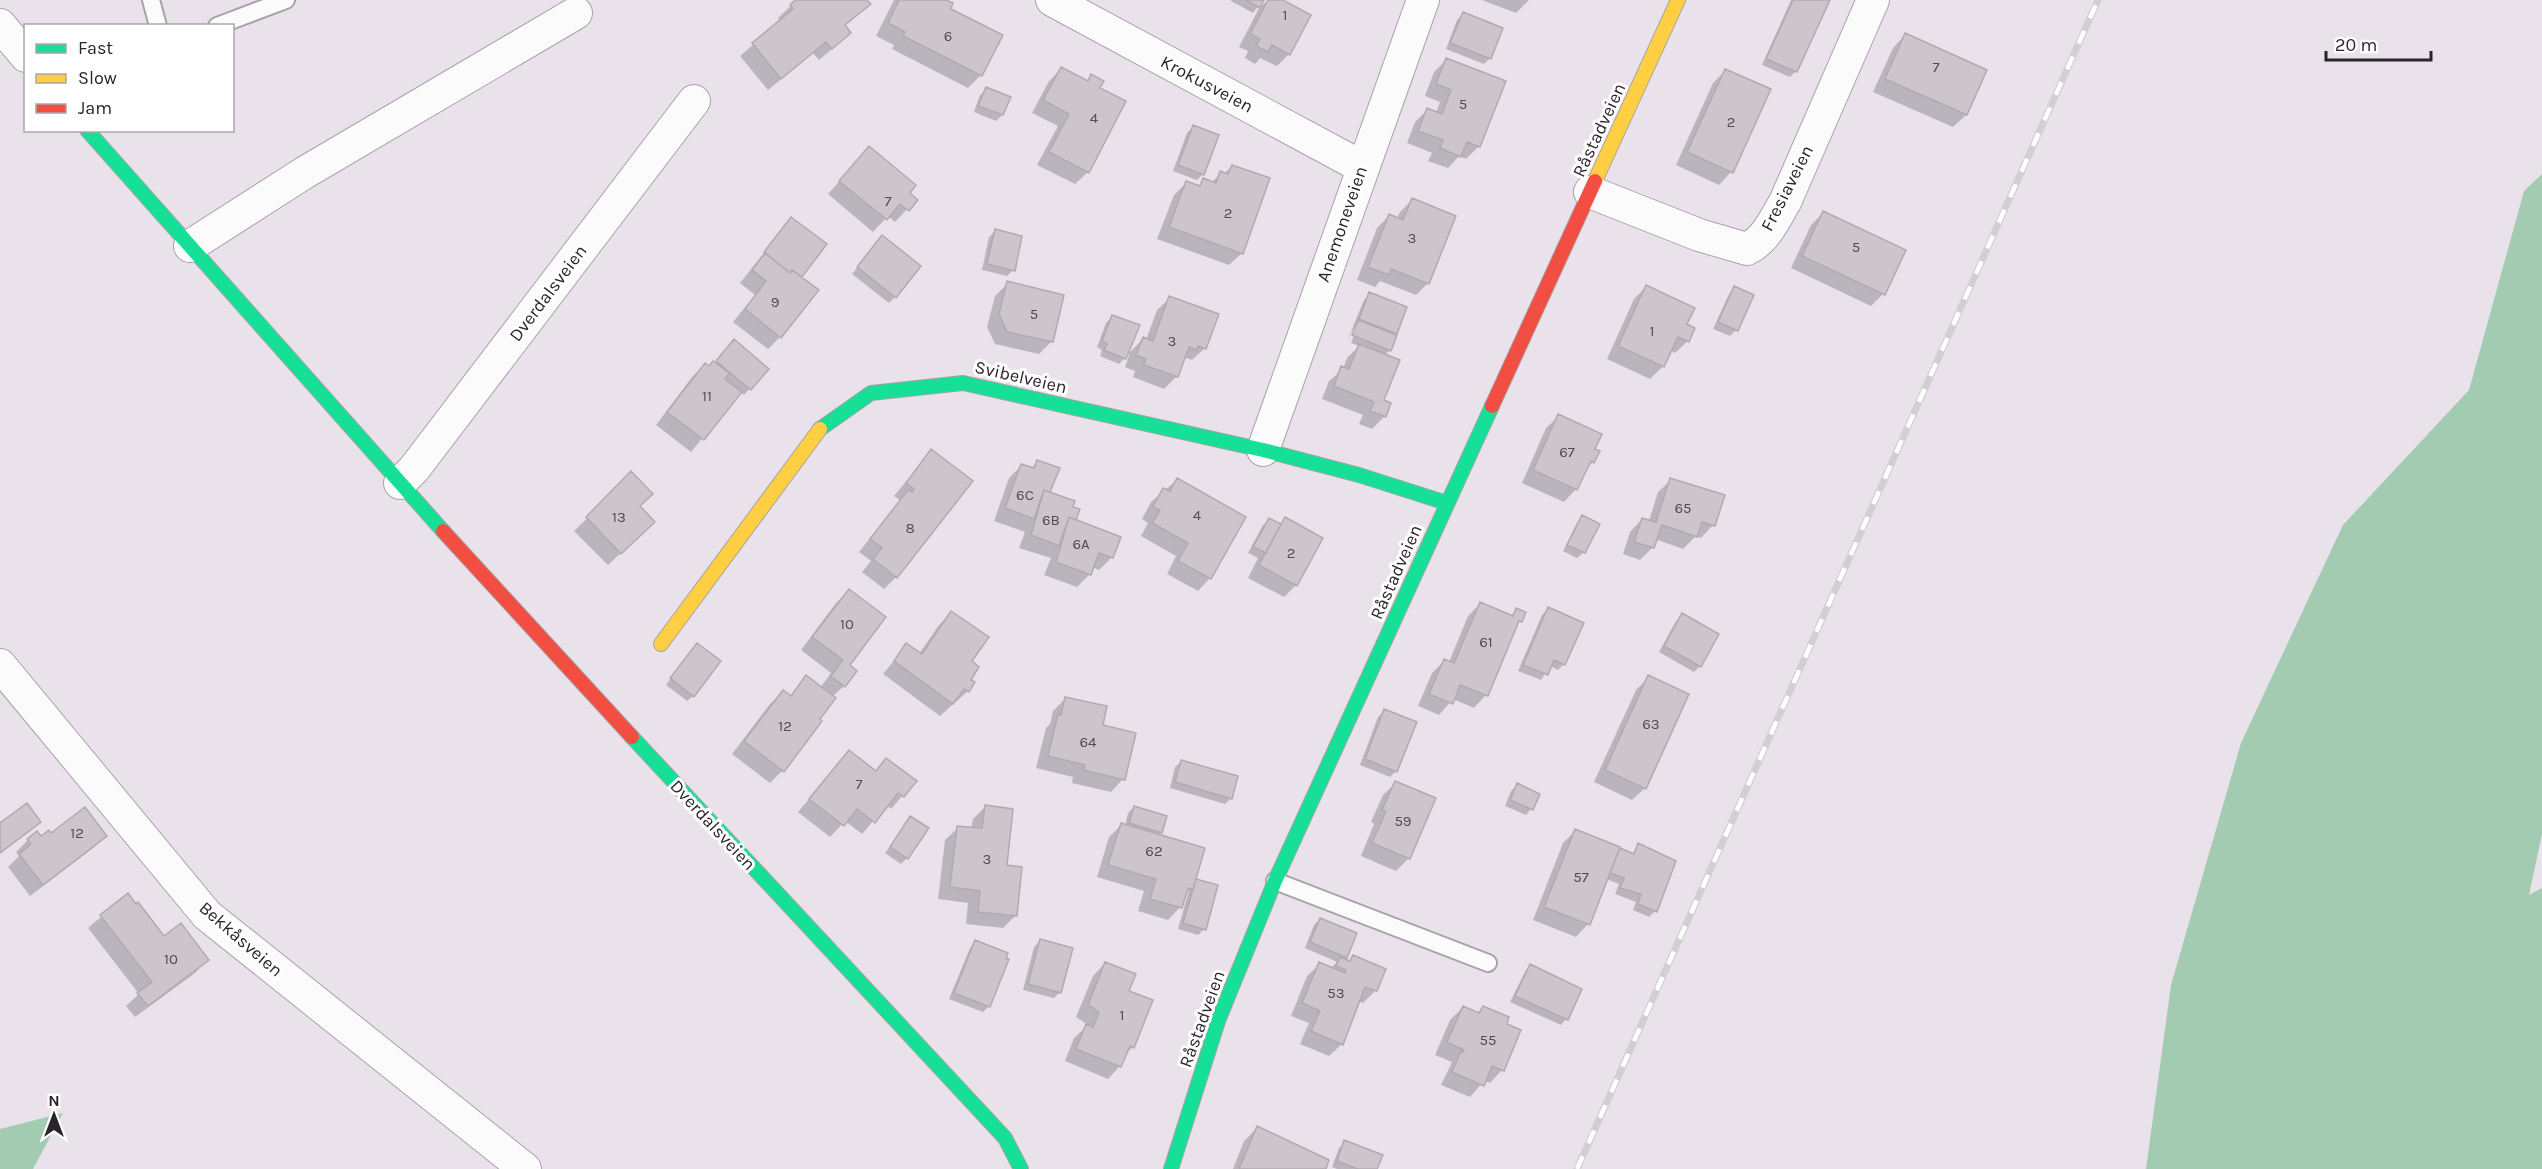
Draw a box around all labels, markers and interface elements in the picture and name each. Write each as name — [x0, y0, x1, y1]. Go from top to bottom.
house number: 1 — [1283, 6, 1287, 24]
legend — [24, 24, 234, 132]
scale bar — [2326, 24, 2431, 62]
house number: 6 — [944, 27, 952, 45]
text: 20 m — [2335, 34, 2377, 56]
text: Fast — [78, 37, 113, 59]
street label: Krokusveien — [1157, 50, 1257, 118]
house number: 7 — [1932, 58, 1940, 76]
text: Slow — [78, 67, 117, 89]
street label: Råstadveien — [1568, 79, 1630, 181]
house number: 5 — [1459, 95, 1467, 113]
text: Jam — [78, 97, 112, 119]
house number: 4 — [1090, 109, 1099, 127]
house number: 2 — [1727, 113, 1735, 131]
street label: Fresiaveien — [1756, 141, 1818, 235]
street label: Anemoneveien — [1312, 163, 1372, 285]
house number: 7 — [884, 192, 892, 210]
house number: 2 — [1224, 204, 1232, 222]
house number: 3 — [1408, 229, 1416, 247]
house number: 5 — [1852, 238, 1860, 256]
street label: Dverdalsveien — [504, 240, 592, 346]
house number: 9 — [771, 293, 779, 311]
house number: 5 — [1030, 305, 1038, 323]
house number: 1 — [1650, 322, 1654, 340]
house number: 3 — [1168, 332, 1176, 350]
street label: Svibelveien — [973, 356, 1069, 398]
house number: 11 — [702, 387, 712, 405]
house number: 67 — [1559, 443, 1575, 461]
house number: 6C — [1016, 486, 1034, 504]
house number: 65 — [1674, 499, 1692, 517]
house number: 4 — [1193, 506, 1202, 524]
house number: 13 — [612, 508, 626, 526]
house number: 6B — [1042, 511, 1060, 529]
house number: 8 — [905, 519, 915, 537]
street label: Råstadveien — [1365, 521, 1427, 623]
house number: 6A — [1072, 535, 1090, 553]
house number: 2 — [1287, 544, 1295, 562]
house number: 10 — [840, 615, 854, 633]
house number: 61 — [1479, 633, 1493, 651]
house number: 63 — [1642, 715, 1660, 733]
house number: 12 — [778, 717, 792, 735]
house number: 64 — [1080, 733, 1097, 751]
street label: Dverdalsveien — [666, 775, 760, 875]
house number: 7 — [855, 775, 863, 793]
house number: 59 — [1394, 812, 1412, 830]
house number: 12 — [70, 824, 84, 842]
house number: 62 — [1145, 842, 1163, 860]
house number: 3 — [983, 850, 991, 868]
house number: 57 — [1573, 868, 1589, 886]
street label: Bekkåsveien — [195, 897, 287, 981]
house number: 10 — [164, 950, 178, 968]
street label: Råstadveien — [1174, 968, 1230, 1070]
house number: 53 — [1327, 984, 1345, 1002]
house number: 1 — [1120, 1006, 1124, 1024]
house number: 55 — [1480, 1031, 1496, 1049]
north arrow — [24, 1085, 84, 1145]
text: N — [48, 1091, 60, 1110]

